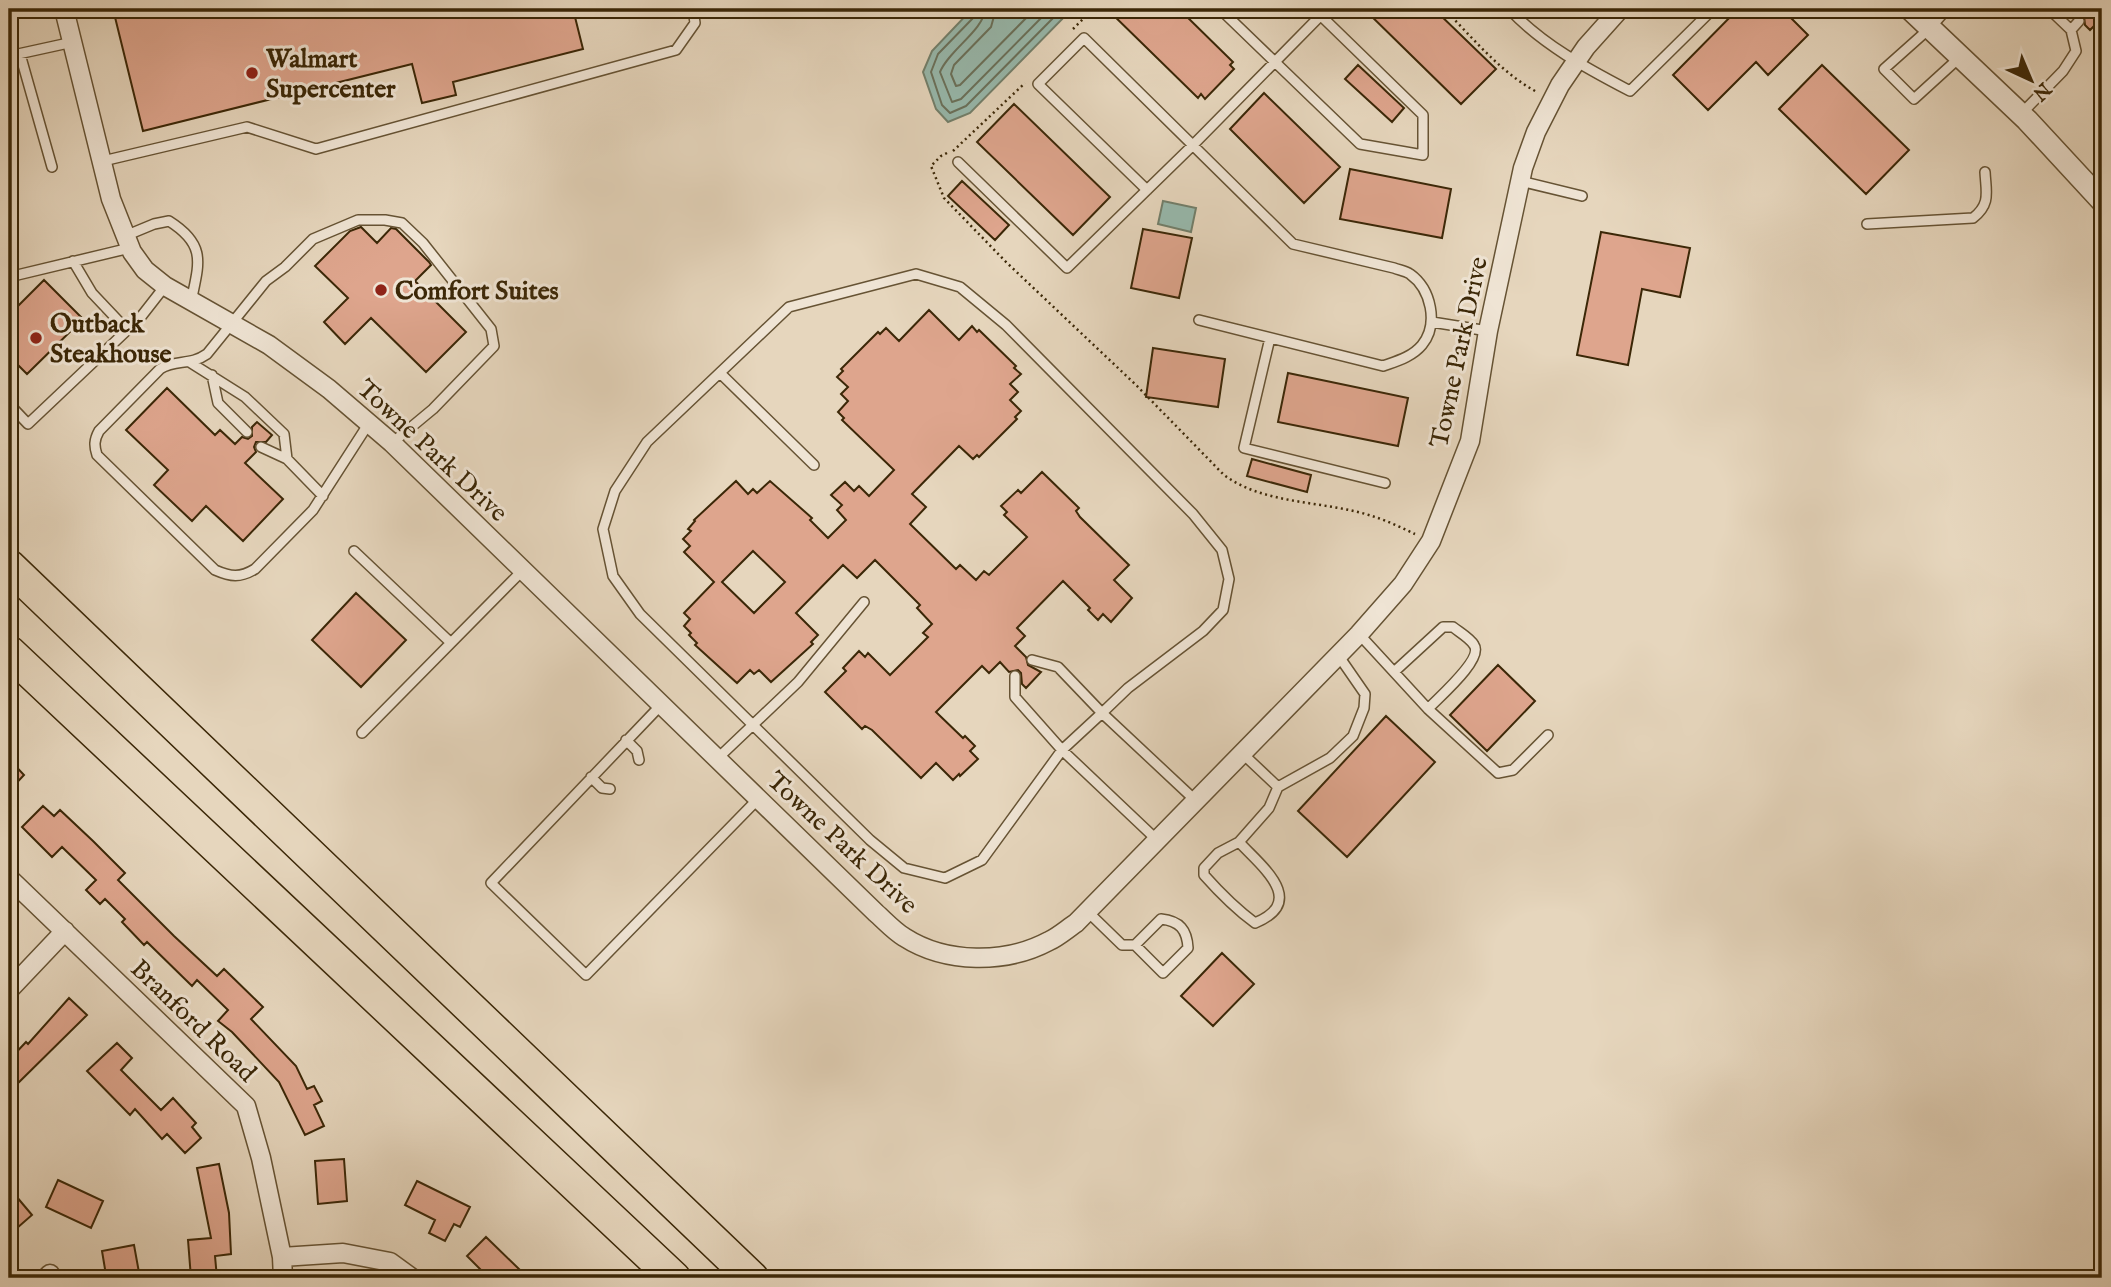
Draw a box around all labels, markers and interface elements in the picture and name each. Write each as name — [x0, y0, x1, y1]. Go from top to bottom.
place label: Walmart Supercenter — [265, 43, 396, 106]
north arrow — [1996, 46, 2066, 116]
marker: Walmart Supercenter — [244, 65, 260, 81]
text: N — [2027, 76, 2056, 106]
street label: Towne Park Drive — [1423, 254, 1496, 451]
place label: Comfort Suites — [395, 275, 559, 308]
marker: Comfort Suites — [373, 282, 389, 298]
place label: Outback Steakhouse — [50, 308, 172, 371]
marker: Outback Steakhouse — [28, 330, 44, 346]
street label: Towne Park Drive — [350, 373, 514, 530]
street label: Towne Park Drive — [760, 765, 924, 922]
street label: Branford Road — [123, 953, 263, 1090]

